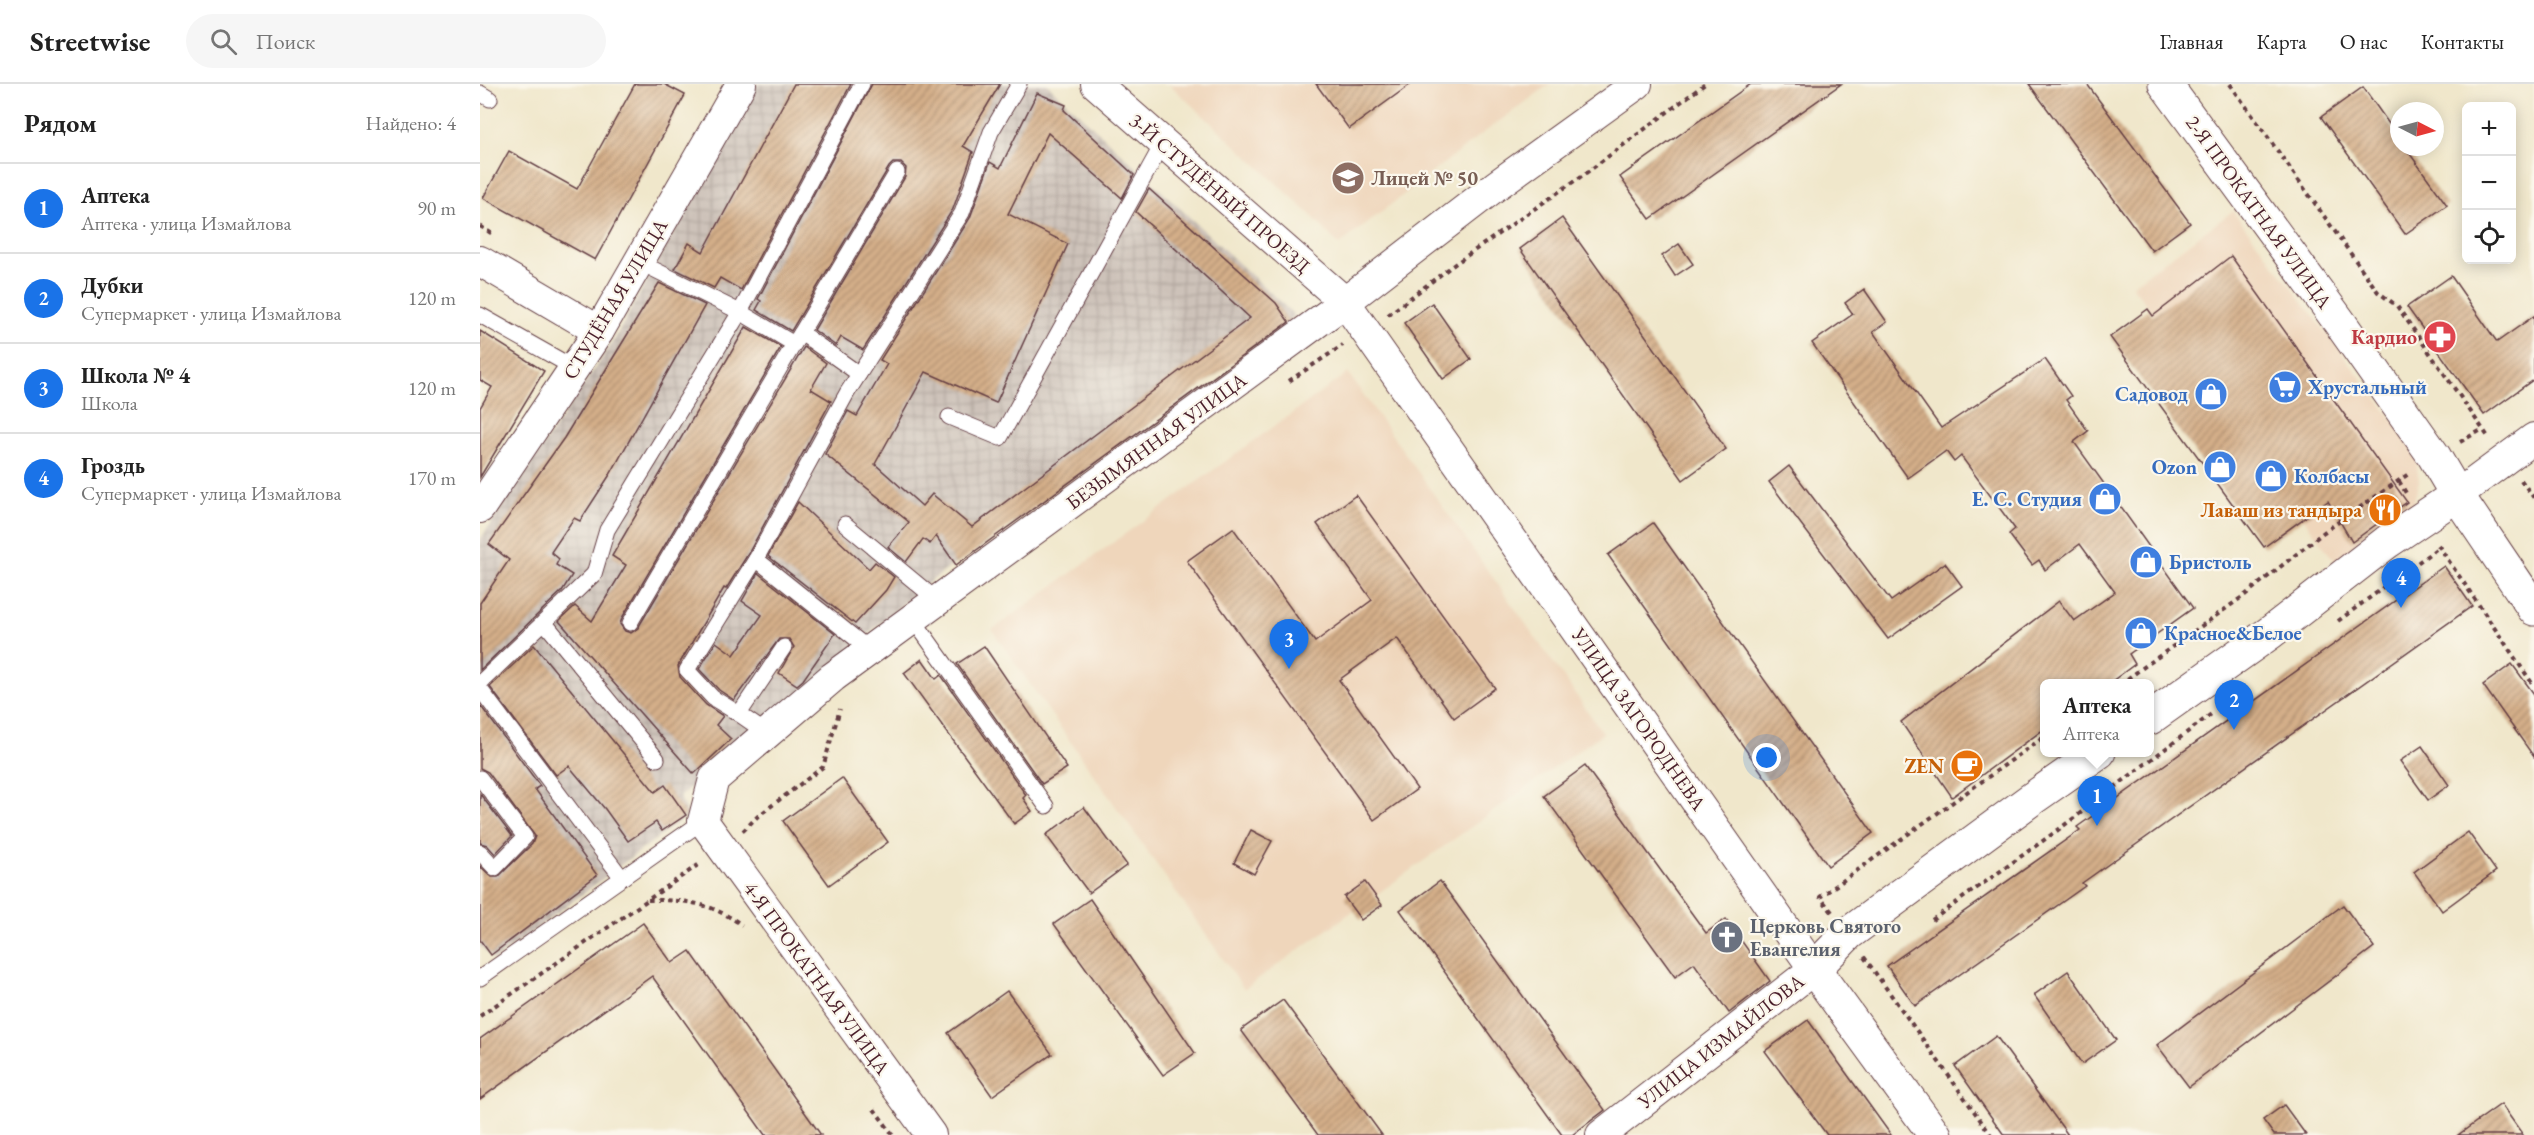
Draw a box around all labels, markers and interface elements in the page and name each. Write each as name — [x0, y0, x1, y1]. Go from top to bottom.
search box — [186, 14, 606, 68]
text: Streetwise — [30, 23, 150, 59]
icon: search — [207, 25, 240, 58]
text: Поиск — [255, 27, 315, 56]
text: Главная — [2159, 28, 2223, 55]
text: Карта — [2256, 28, 2307, 55]
text: О нас — [2340, 28, 2388, 55]
text: Контакты — [2421, 28, 2504, 55]
north arrow — [2390, 102, 2444, 156]
map controls — [2462, 102, 2516, 264]
button: + — [2462, 102, 2516, 156]
text: Рядом — [24, 106, 97, 140]
street label: 3-Й СТУДЁНЫЙ ПРОЕЗД — [1124, 107, 1316, 279]
text: Найдено: 4 — [365, 110, 456, 136]
street label: 2-Я ПРОКАТНАЯ УЛИЦА — [2180, 110, 2338, 314]
button: − — [2462, 156, 2516, 210]
school or university icon: Лицей № 50 — [1330, 160, 1366, 196]
place label: Лицей № 50 — [1371, 165, 1478, 191]
text: Аптека — [81, 181, 150, 210]
text: 1 — [38, 195, 49, 221]
text: 90 m — [417, 195, 456, 221]
text: Аптека · улица Измайлова — [81, 210, 292, 236]
button: locate — [2462, 210, 2516, 264]
street label: СТУДЁНАЯ УЛИЦА — [557, 214, 673, 384]
text: Дубки — [81, 271, 143, 300]
text: 2 — [38, 285, 49, 311]
text: 120 m — [408, 285, 456, 311]
text: Супермаркет · улица Измайлова — [81, 300, 341, 326]
pharmacy icon: Кардио — [2422, 319, 2458, 355]
place label: Кардио — [2351, 324, 2417, 350]
text: Школа № 4 — [81, 361, 190, 390]
street label: БЕЗЫМЯННАЯ УЛИЦА — [1061, 367, 1251, 515]
supermarket icon: Хрустальный — [2267, 369, 2303, 405]
place label: Хрустальный — [2307, 374, 2427, 400]
text: 3 — [38, 375, 49, 401]
text: 120 m — [408, 375, 456, 401]
shop icon: Садовод — [2193, 376, 2229, 412]
place label: Садовод — [2115, 381, 2188, 407]
text: Школа — [81, 390, 138, 416]
shop icon: Ozon — [2202, 449, 2238, 485]
text: Гроздь — [81, 451, 145, 480]
place label: Ozon — [2152, 454, 2197, 480]
shop icon: Колбасы — [2253, 458, 2289, 494]
place label: Колбасы — [2294, 463, 2369, 489]
text: 4 — [38, 465, 49, 491]
text: 170 m — [408, 465, 456, 491]
text: Супермаркет · улица Измайлова — [81, 480, 341, 506]
shop icon: Е. С. Студия — [2087, 481, 2123, 517]
place label: Е. С. Студия — [1972, 486, 2082, 512]
restaurant icon: Лаваш из тандыра — [2367, 492, 2403, 528]
place label: Лаваш из тандыра — [2200, 497, 2362, 523]
shop icon: Бристоль — [2128, 544, 2164, 580]
place label: Бристоль — [2169, 549, 2251, 575]
pin: 4 — [2382, 558, 2420, 608]
shop icon: Красное&Белое — [2123, 615, 2159, 651]
pin: 3 — [1270, 620, 1308, 669]
place label: Красное&Белое — [2164, 620, 2302, 646]
street label: УЛИЦА ЗАГОРОДНЕВА — [1565, 622, 1712, 816]
popup — [2040, 679, 2154, 757]
pin: 2 — [2214, 680, 2254, 730]
text: Аптека — [2063, 691, 2131, 720]
text: Аптека — [2063, 720, 2120, 746]
your location — [1752, 743, 1781, 772]
cafe icon: ZEN — [1949, 748, 1985, 784]
place label: ZEN — [1904, 753, 1944, 779]
pin: 1 — [2078, 776, 2116, 826]
street label: 4-Я ПРОКАТНАЯ УЛИЦА — [738, 876, 896, 1080]
place label: Церковь Святого Евангелия — [1750, 913, 1901, 962]
church icon: Церковь Святого Евангелия — [1709, 919, 1745, 955]
street label: УЛИЦА ИЗМАЙЛОВА — [1632, 968, 1810, 1115]

